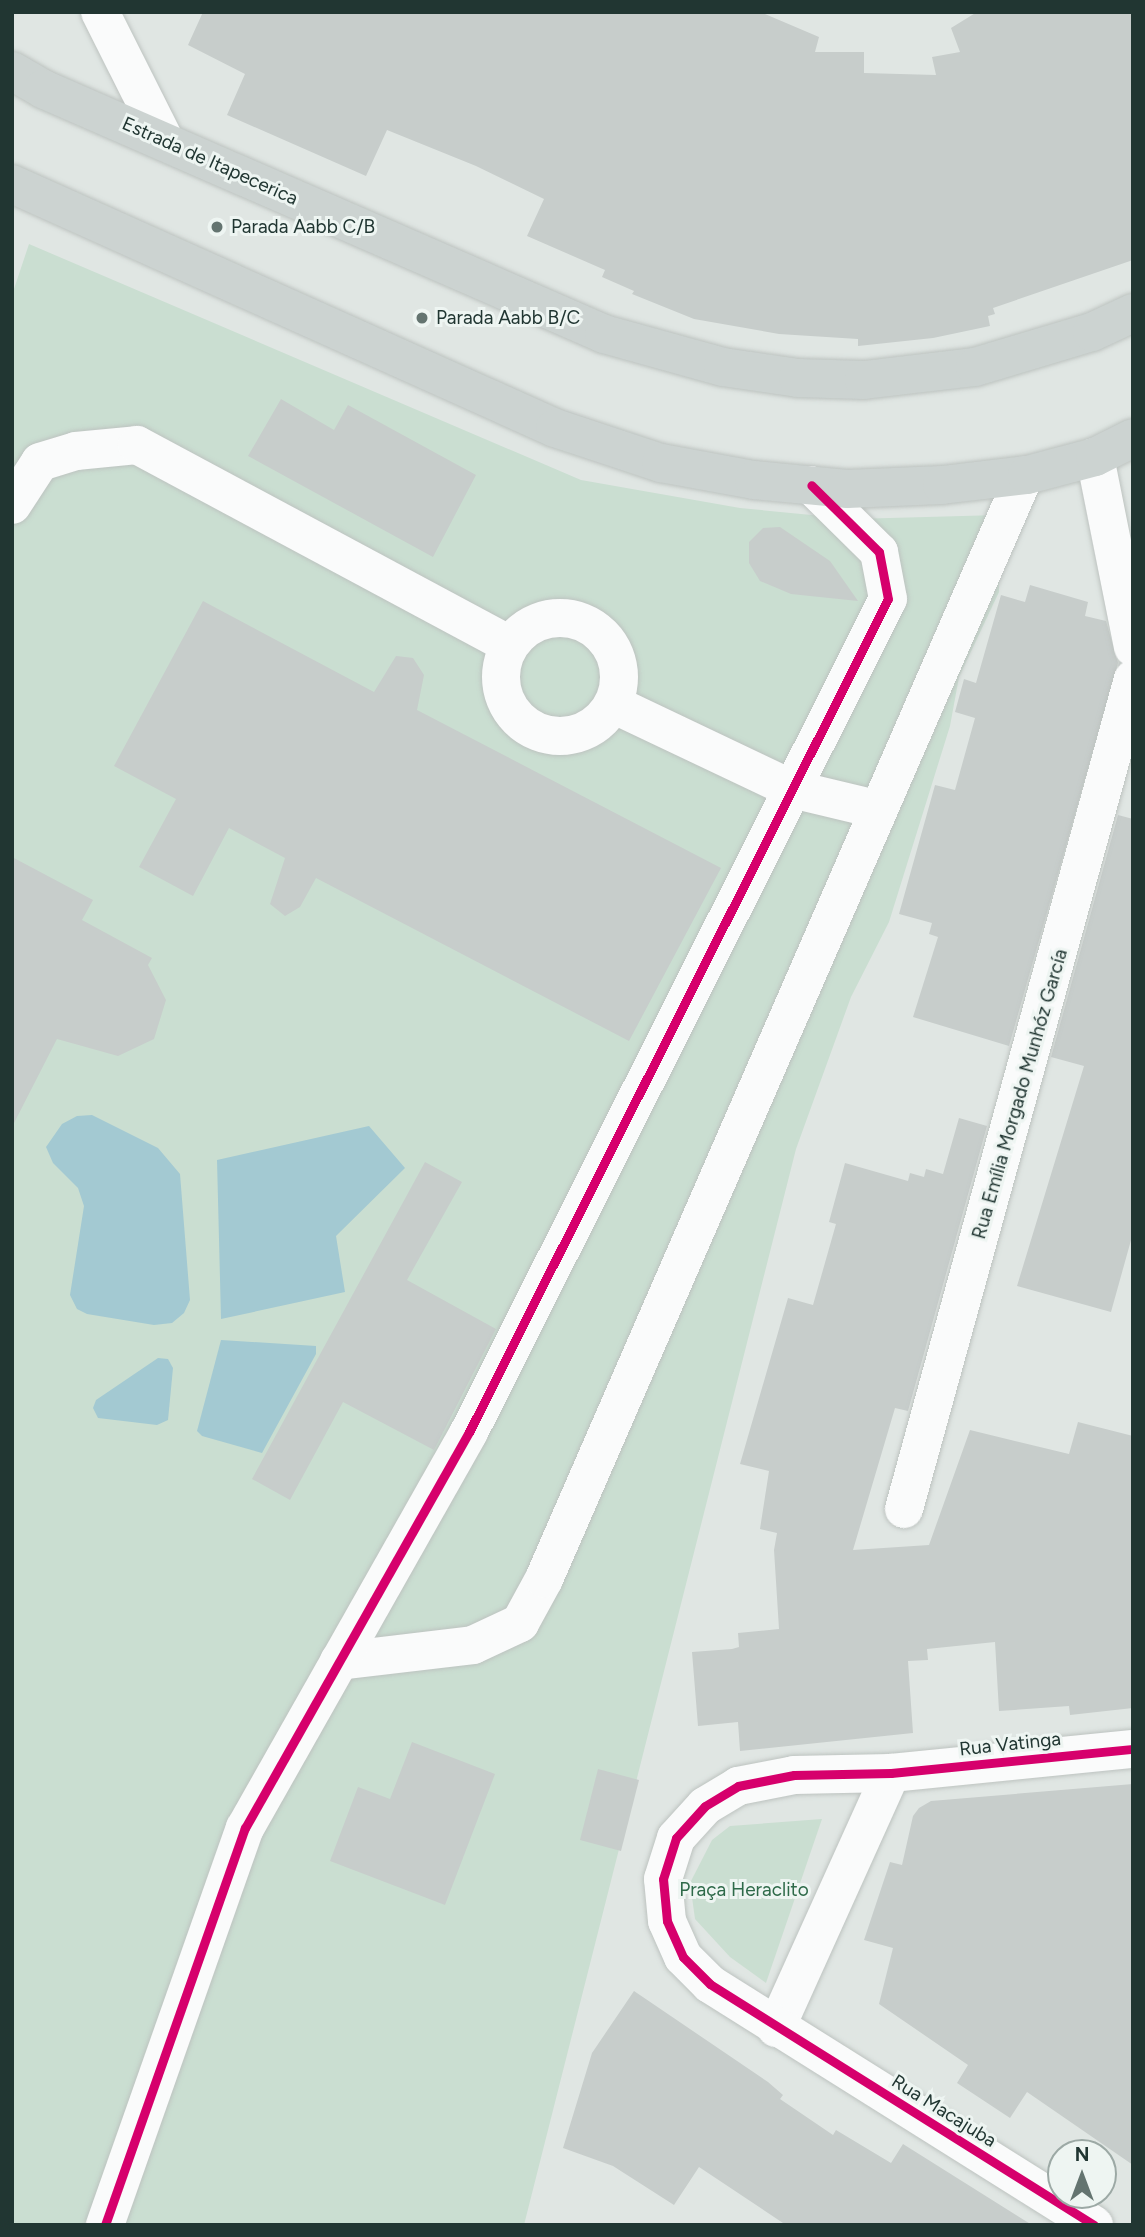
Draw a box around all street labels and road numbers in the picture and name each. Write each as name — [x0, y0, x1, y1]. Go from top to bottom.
street label: Estrada de Itapecerica — [119, 112, 301, 210]
street label: Rua Emília Morgado Munhóz García — [968, 946, 1072, 1242]
street label: Rua Vatinga — [958, 1727, 1062, 1761]
street label: Rua Macajuba — [887, 2070, 1001, 2152]

